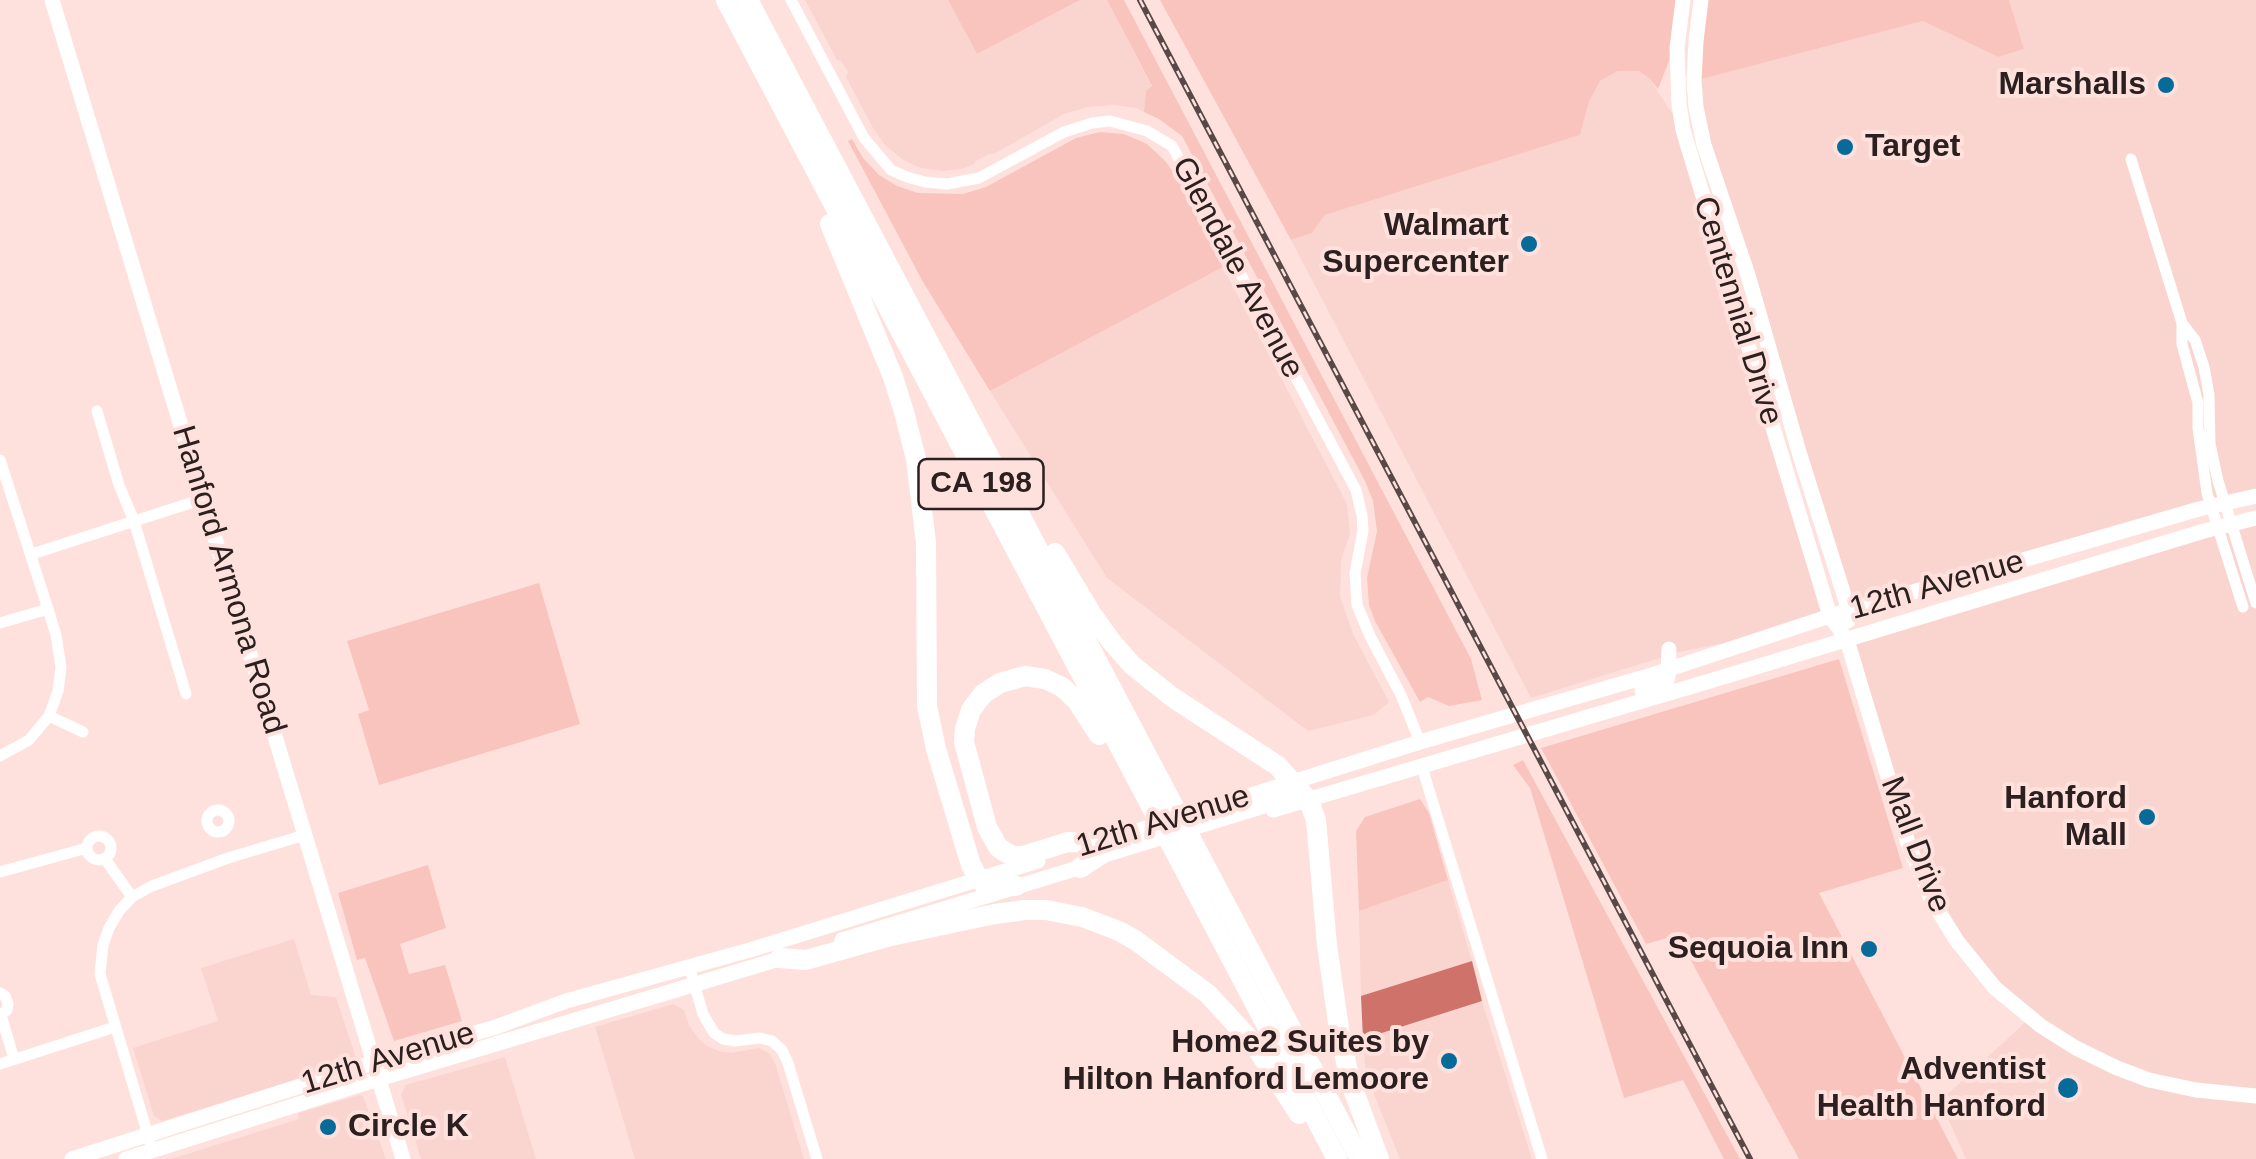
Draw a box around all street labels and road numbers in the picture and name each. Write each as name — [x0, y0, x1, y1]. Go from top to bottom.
street label: Glendale Avenue — [1163, 151, 1311, 385]
street label: Centennial Drive — [1684, 192, 1790, 430]
street label: Hanford Armona Road — [163, 421, 293, 739]
road number: CA 198 — [918, 459, 1044, 509]
street label: 12th Avenue — [1846, 543, 2028, 629]
street label: Mall Drive — [1872, 772, 1958, 918]
street label: 12th Avenue — [1072, 777, 1254, 867]
street label: 12th Avenue — [297, 1014, 479, 1104]

